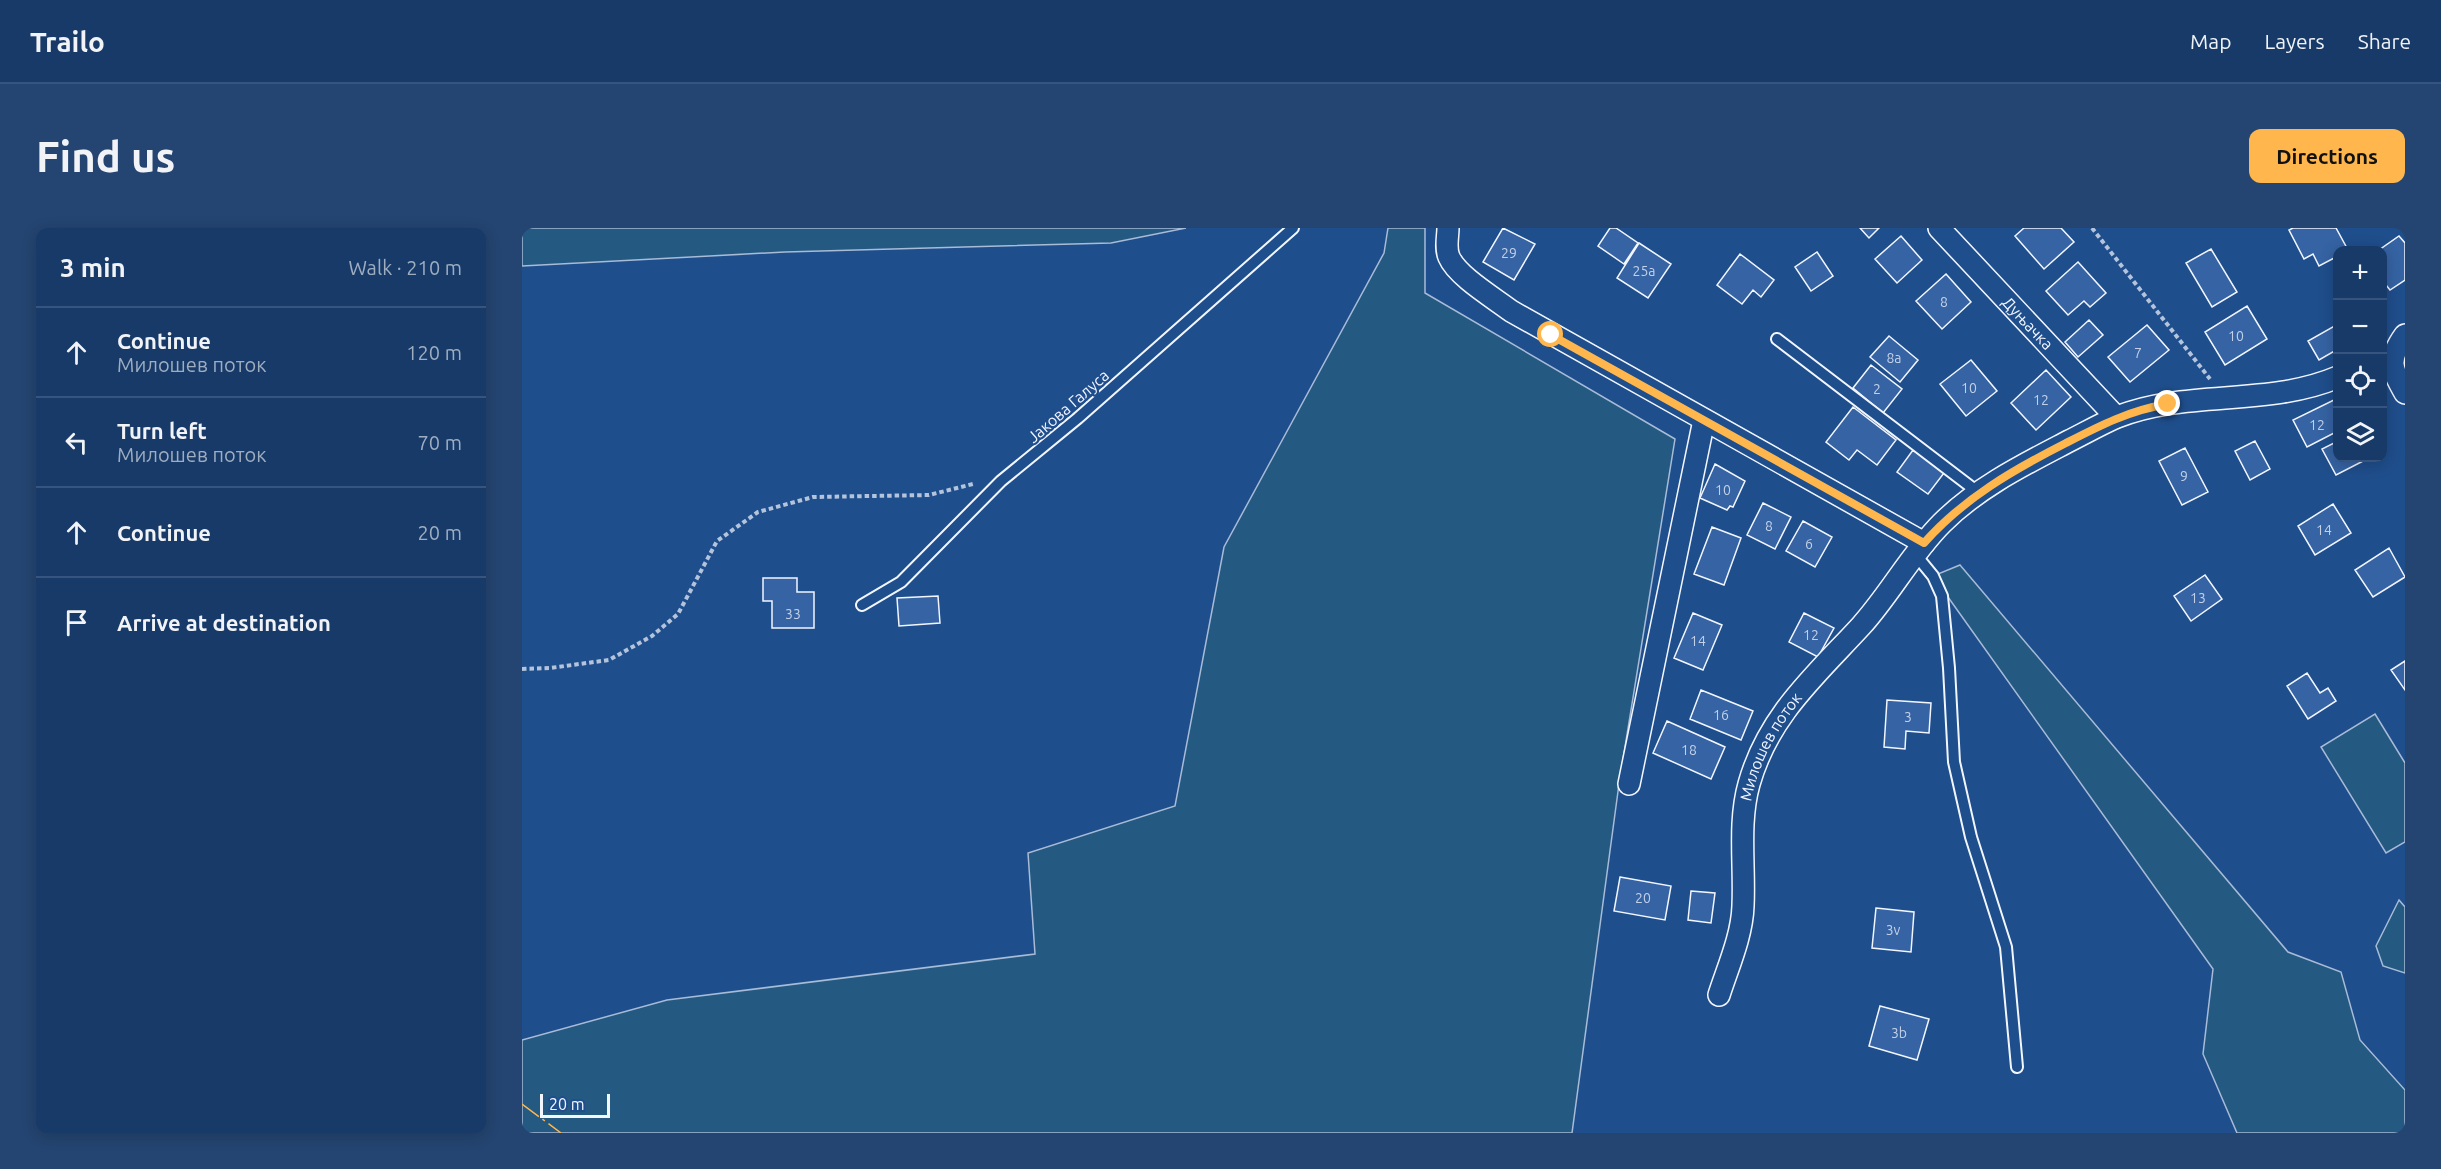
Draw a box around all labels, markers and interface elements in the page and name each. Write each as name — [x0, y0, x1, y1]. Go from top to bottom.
text: Trailo — [30, 26, 105, 57]
text: Map — [2190, 29, 2231, 53]
text: Layers — [2264, 29, 2325, 53]
text: Share — [2358, 29, 2411, 53]
button: Directions — [2249, 129, 2405, 183]
text: Find us — [36, 133, 175, 180]
house number: 29 — [1501, 245, 1517, 261]
map controls — [2333, 246, 2387, 462]
button: + — [2333, 246, 2387, 300]
text: 3 min — [60, 253, 126, 282]
text: Walk · 210 m — [349, 256, 462, 279]
house number: 25a — [1633, 263, 1656, 279]
street label: Дуњачка — [1999, 293, 2057, 353]
house number: 8 — [1940, 294, 1948, 310]
button: − — [2333, 300, 2387, 354]
route start — [1537, 321, 1563, 347]
text: Continue — [117, 328, 211, 353]
house number: 10 — [2228, 328, 2244, 344]
icon: ahead — [60, 336, 93, 369]
text: 120 m — [406, 341, 462, 364]
house number: 7 — [2134, 345, 2142, 361]
house number: 8a — [1886, 350, 1902, 366]
text: Милошев поток — [117, 353, 267, 376]
button: locate — [2333, 354, 2387, 408]
street label: Јакова Галуса — [1024, 366, 1112, 446]
house number: 10 — [1961, 380, 1977, 396]
house number: 2 — [1873, 381, 1881, 397]
route end — [2154, 390, 2180, 416]
house number: 12 — [2033, 392, 2049, 408]
button: layers — [2333, 408, 2387, 462]
house number: 12 — [2309, 417, 2325, 433]
text: Turn left — [117, 418, 207, 443]
icon: left — [60, 426, 93, 459]
text: 70 m — [418, 431, 462, 454]
text: Милошев поток — [117, 443, 267, 466]
house number: 9 — [2180, 468, 2188, 484]
house number: 10 — [1715, 482, 1731, 498]
icon: ahead — [60, 516, 93, 549]
house number: 8 — [1765, 518, 1773, 534]
text: Continue — [117, 520, 211, 545]
text: 20 m — [418, 521, 462, 544]
house number: 14 — [2316, 522, 2332, 538]
house number: 6 — [1805, 536, 1813, 552]
house number: 13 — [2190, 590, 2206, 606]
icon: arrive — [60, 606, 93, 639]
house number: 33 — [785, 606, 801, 622]
text: Arrive at destination — [117, 610, 331, 635]
house number: 12 — [1803, 627, 1819, 643]
house number: 14 — [1690, 633, 1706, 649]
street label: Милошев поток — [1736, 689, 1805, 802]
house number: 16 — [1713, 707, 1729, 723]
house number: 3 — [1904, 709, 1912, 725]
house number: 18 — [1681, 742, 1697, 758]
house number: 20 — [1635, 890, 1651, 906]
house number: 3v — [1886, 922, 1901, 938]
house number: 3b — [1891, 1025, 1907, 1041]
scale bar — [540, 1091, 610, 1118]
text: 20 m — [549, 1095, 585, 1113]

